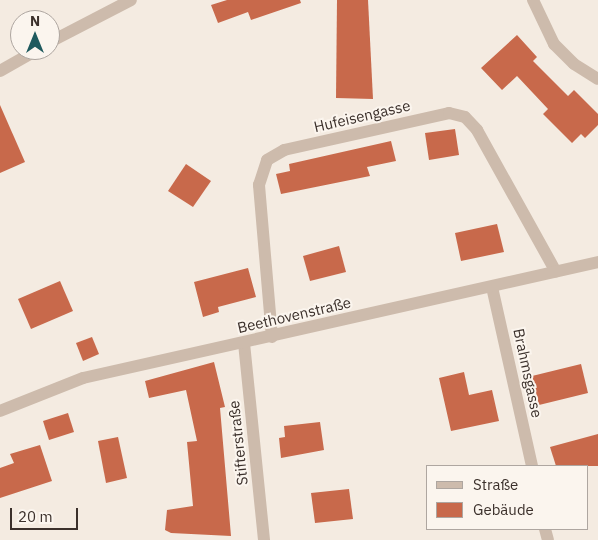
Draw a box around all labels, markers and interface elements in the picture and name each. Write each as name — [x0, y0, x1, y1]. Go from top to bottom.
north arrow — [10, 10, 60, 60]
text: N — [30, 12, 40, 30]
street label: Hufeisengasse — [312, 96, 412, 136]
street label: Beethovenstraße — [235, 293, 353, 337]
street label: Brahmsgasse — [510, 327, 546, 419]
street label: Stifterstraße — [225, 400, 251, 486]
legend — [426, 465, 588, 530]
text: Straße — [473, 475, 518, 494]
scale bar — [12, 498, 80, 530]
text: Gebäude — [473, 500, 534, 519]
text: 20 m — [18, 507, 53, 526]

